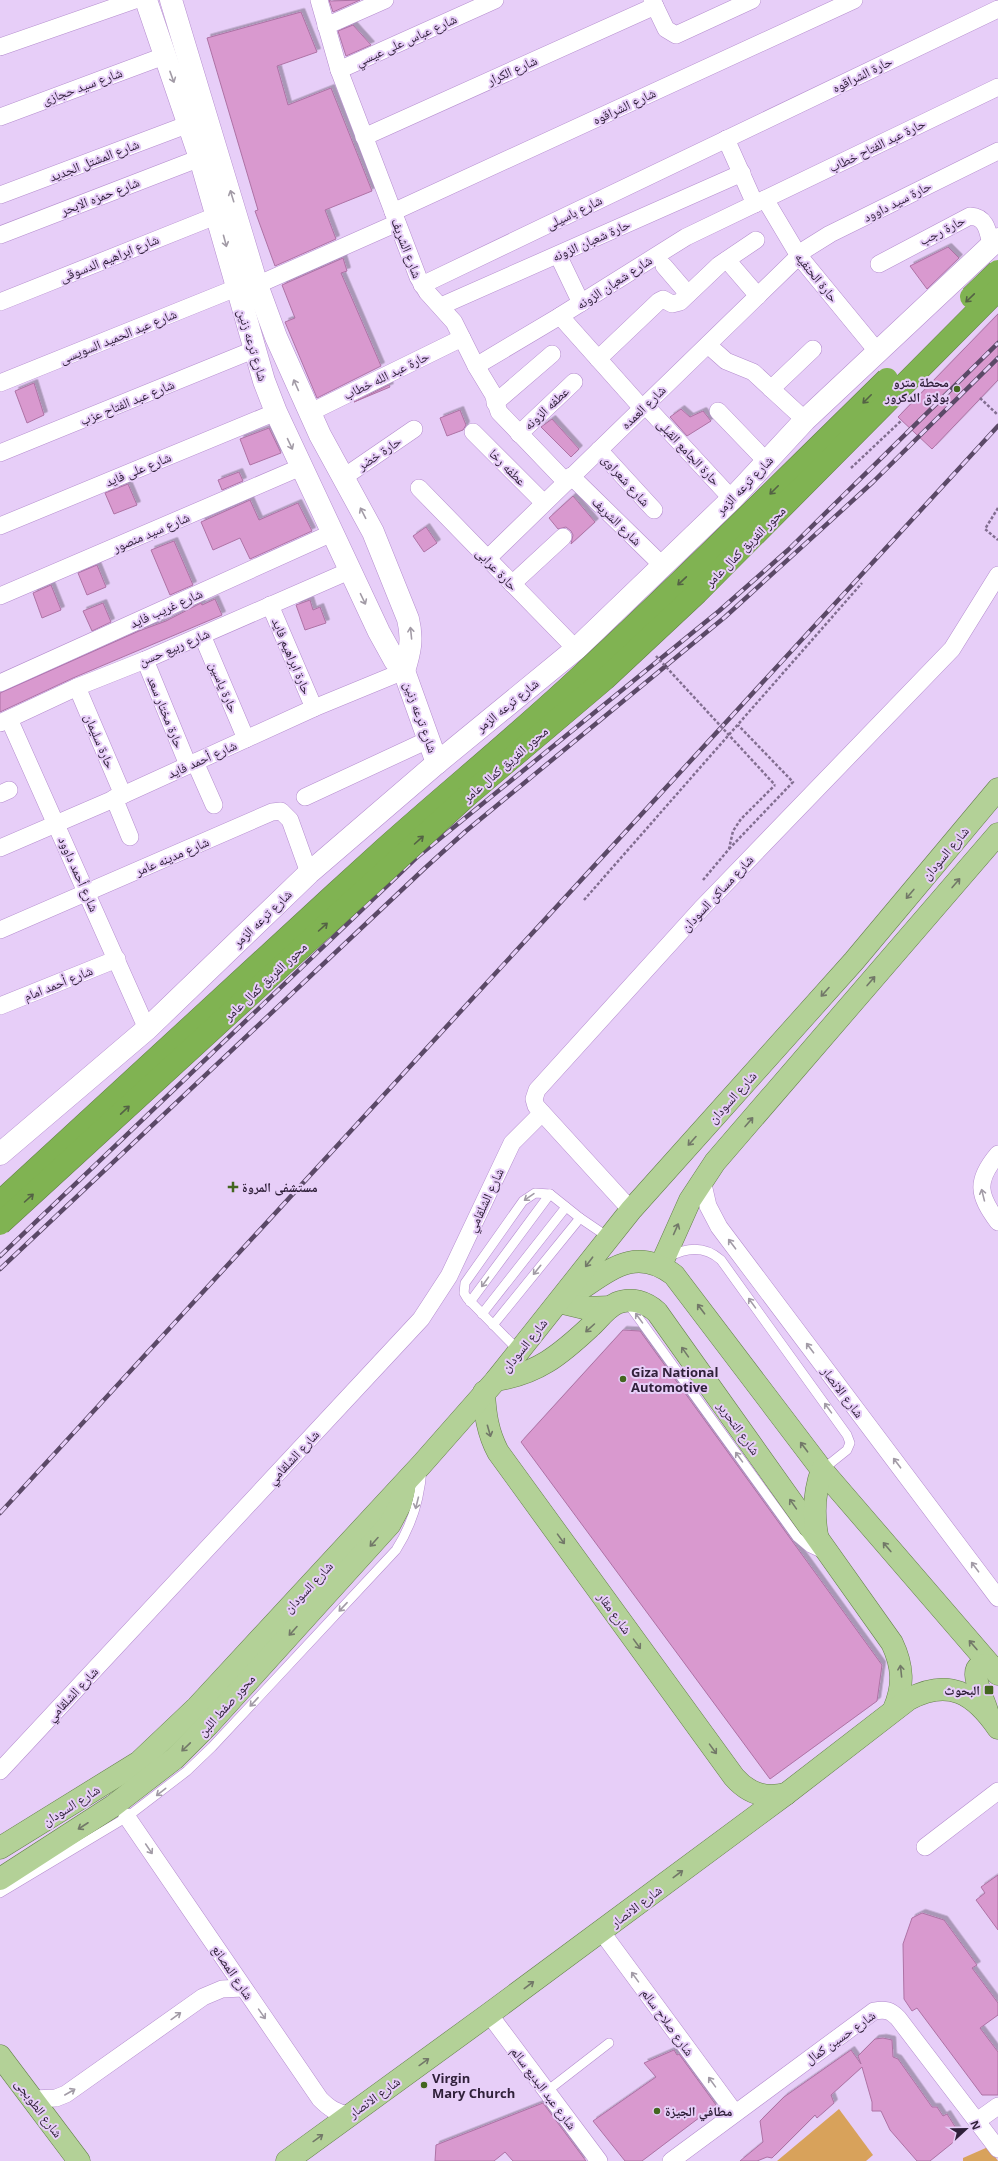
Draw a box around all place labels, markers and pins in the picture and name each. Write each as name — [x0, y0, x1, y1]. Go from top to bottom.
place label: محطة مترو بولاق الدكرور — [884, 373, 949, 406]
marker: محطة مترو بولاق الدكرور — [952, 384, 962, 394]
place label: مستشفى المروة — [242, 1178, 318, 1196]
marker: مستشفى المروة — [227, 1181, 239, 1193]
place label: Giza National Automotive — [631, 1363, 718, 1396]
marker: Giza National Automotive — [618, 1374, 628, 1384]
place label: البحوث — [944, 1681, 980, 1699]
marker: البحوث — [983, 1684, 995, 1696]
place label: Virgin Mary Church — [432, 2069, 515, 2102]
marker: Virgin Mary Church — [419, 2080, 429, 2090]
place label: مطافي الجيزة — [665, 2102, 732, 2122]
marker: مطافي الجيزة — [652, 2106, 662, 2116]

